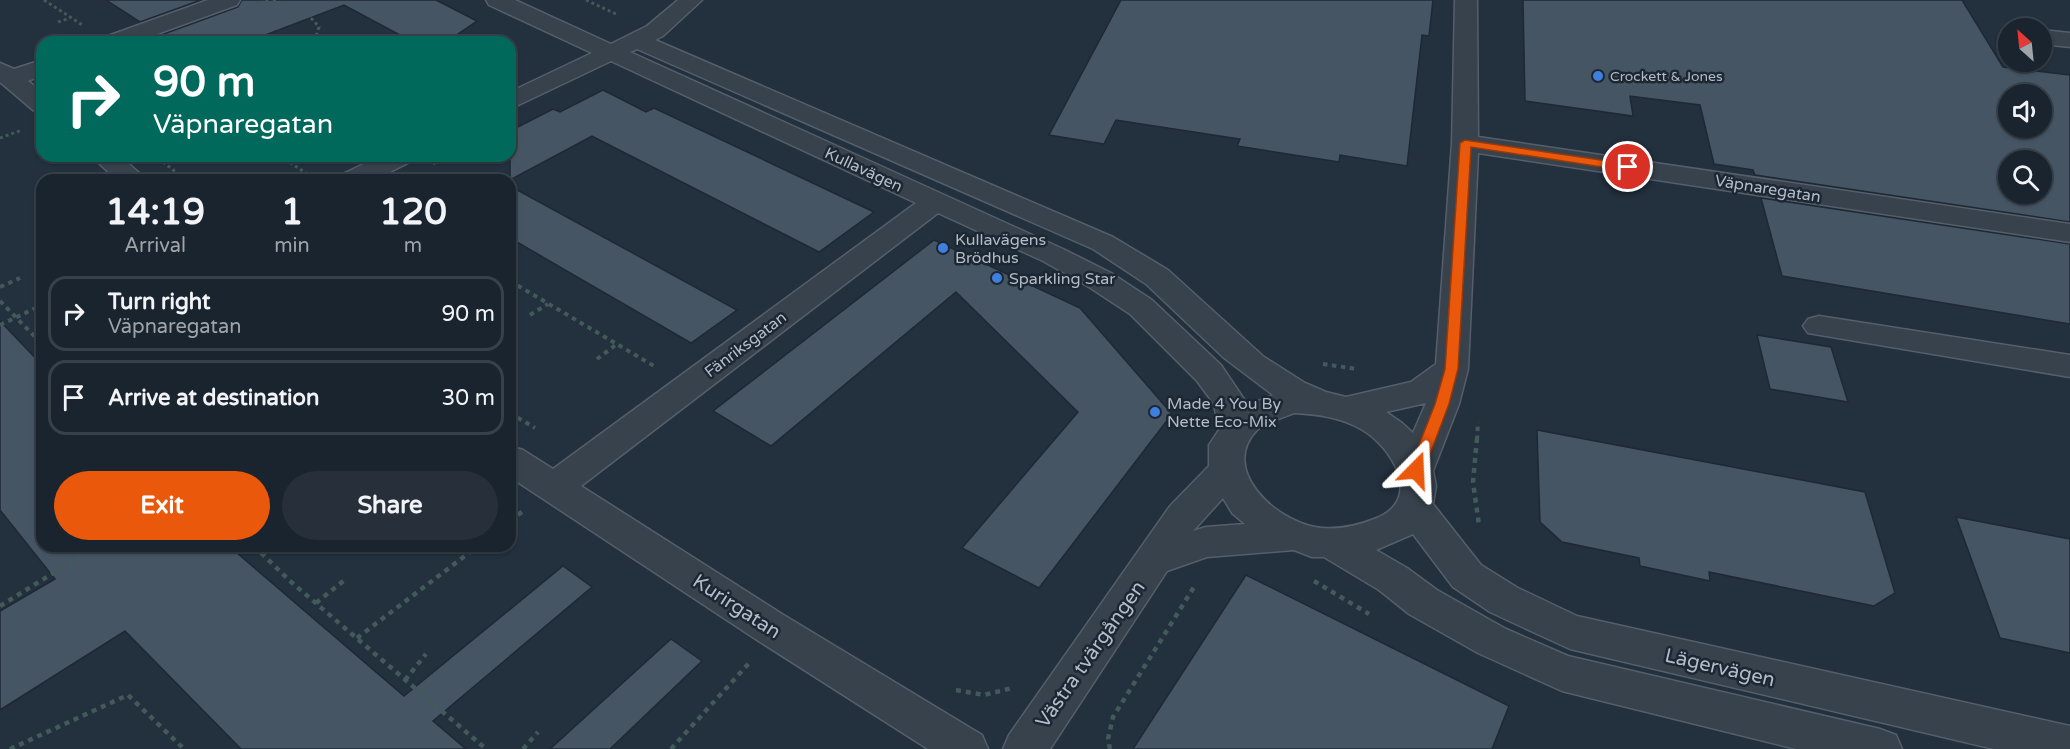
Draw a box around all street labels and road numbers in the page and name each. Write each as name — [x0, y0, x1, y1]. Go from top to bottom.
street label: Kullavägen — [821, 143, 906, 197]
street label: Väpnaregatan — [1714, 171, 1822, 207]
street label: Fänriksgatan — [701, 307, 791, 382]
street label: Kurirgatan — [688, 569, 785, 644]
street label: Västra tvärgången — [1031, 576, 1151, 733]
street label: Lägervägen — [1662, 644, 1777, 692]

